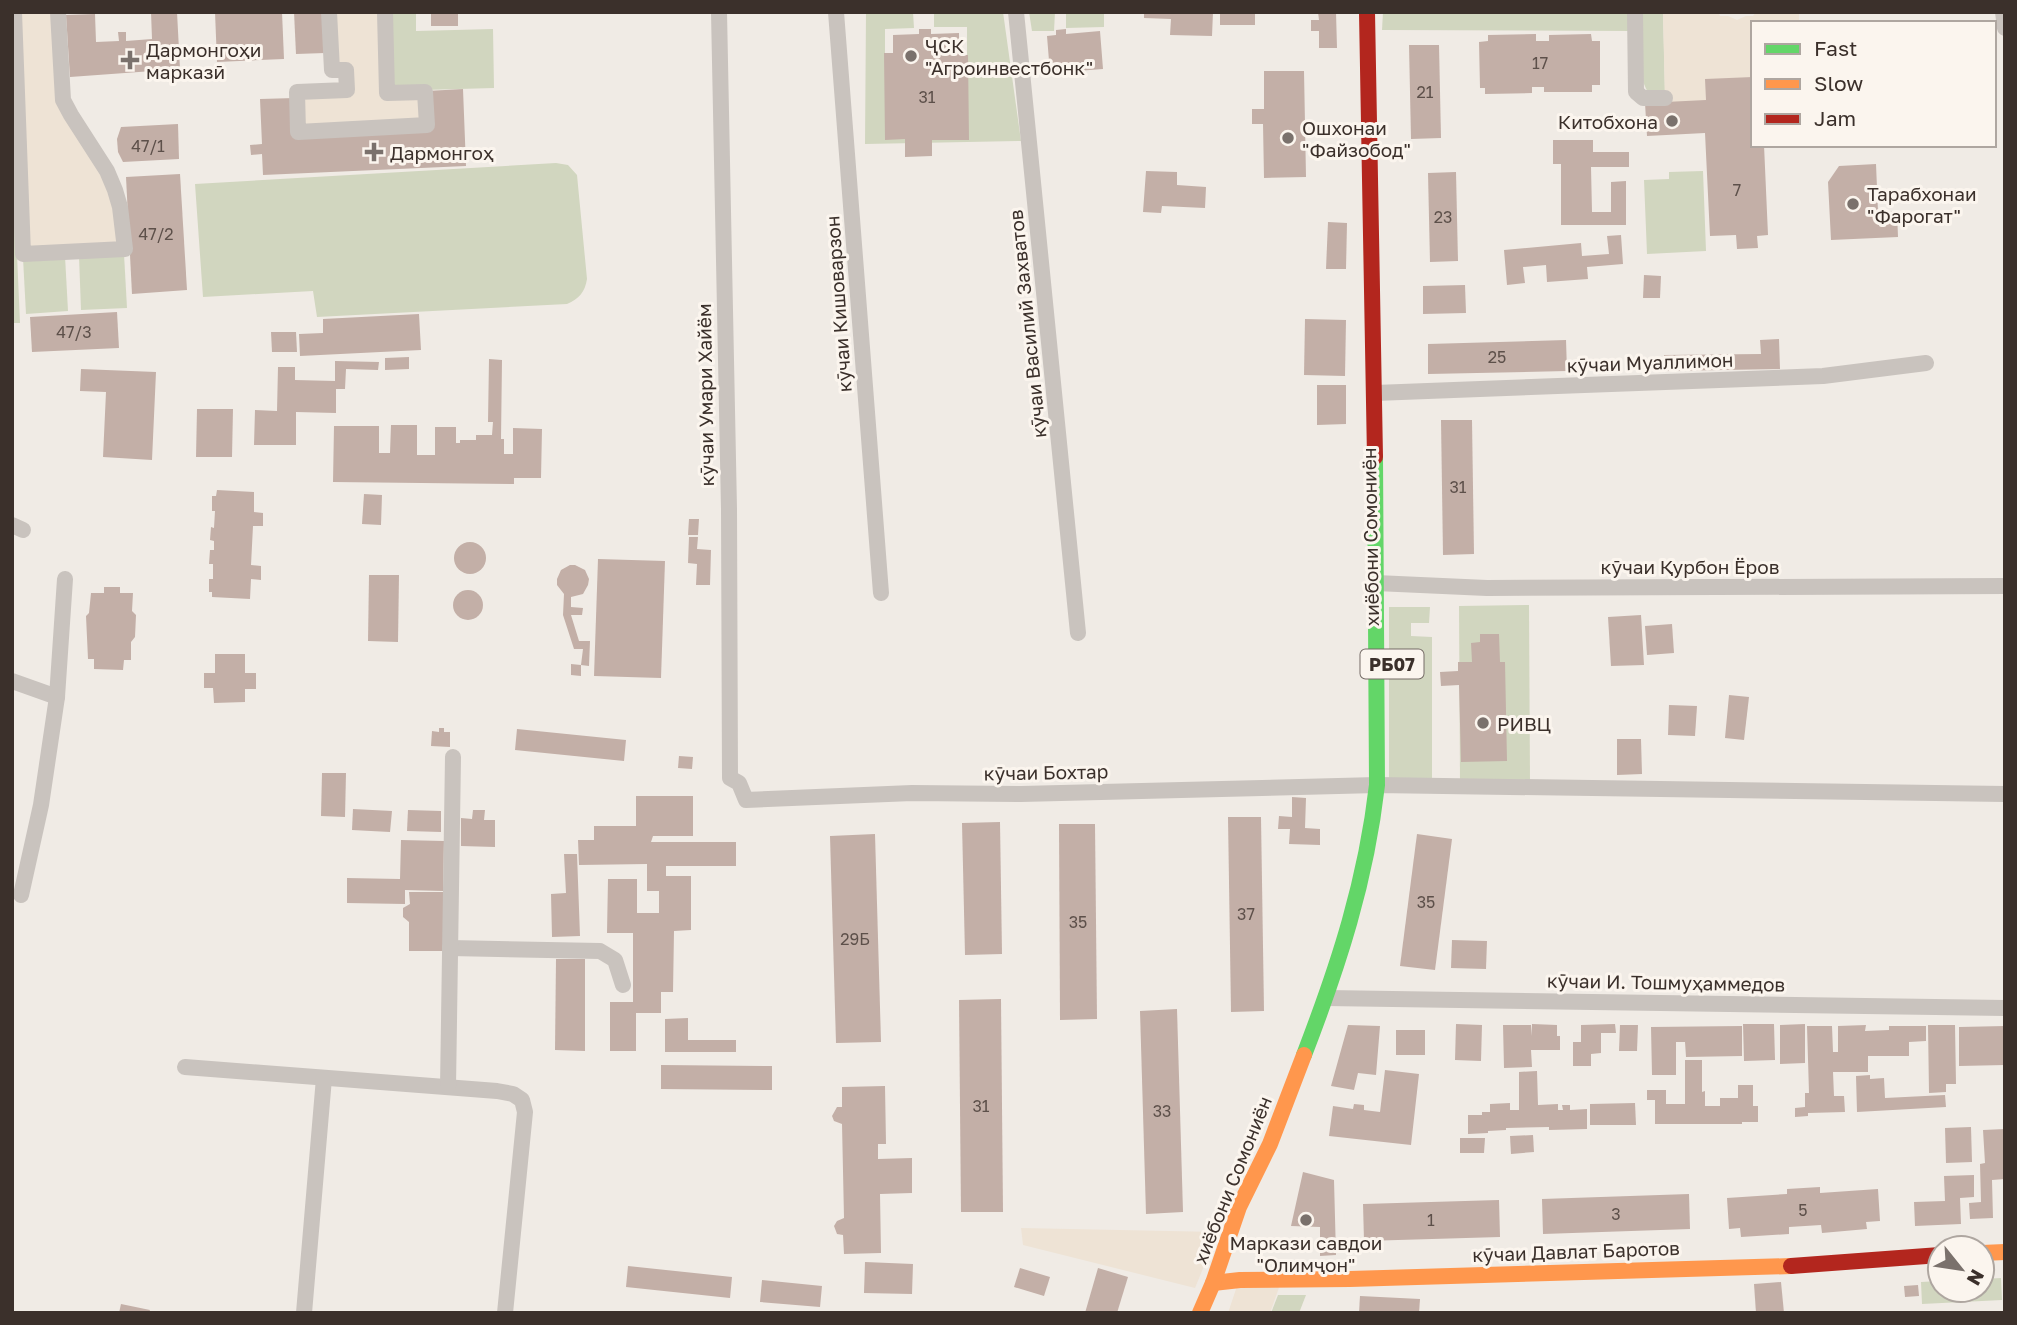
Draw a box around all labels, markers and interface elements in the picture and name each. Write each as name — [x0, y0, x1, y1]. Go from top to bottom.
legend — [1751, 21, 1996, 147]
place label: ҶСК "Агроинвестбонк" — [925, 34, 1093, 79]
text: Fast — [1814, 35, 1857, 61]
place label: Дармонгоҳи марказӣ — [146, 38, 261, 83]
marker: ҶСК "Агроинвестбонк" — [903, 48, 919, 64]
marker: Дармонгоҳи марказӣ — [120, 50, 140, 70]
house number: 17 — [1532, 53, 1548, 73]
text: Slow — [1814, 70, 1863, 96]
house number: 21 — [1416, 82, 1434, 102]
house number: 31 — [918, 87, 936, 107]
text: Jam — [1814, 105, 1856, 131]
place label: Китобхона — [1558, 110, 1658, 133]
marker: Китобхона — [1664, 113, 1680, 129]
place label: Ошхонаи "Файзобод" — [1302, 116, 1411, 161]
marker: Ошхонаи "Файзобод" — [1280, 130, 1296, 146]
house number: 47/1 — [131, 136, 165, 156]
place label: Дармонгоҳ — [390, 141, 494, 164]
marker: Дармонгоҳ — [364, 142, 384, 162]
house number: 7 — [1733, 180, 1741, 200]
place label: Тарабхонаи "Фарогат" — [1867, 182, 1977, 227]
marker: Тарабхонаи "Фарогат" — [1845, 196, 1861, 212]
house number: 23 — [1434, 207, 1452, 227]
street label: кӯчаи Василий Захватов — [1004, 209, 1050, 439]
street label: кӯчаи Кишоварзон — [820, 215, 856, 393]
house number: 47/2 — [138, 224, 174, 244]
street label: кӯчаи Умари Хайём — [692, 303, 718, 487]
house number: 47/3 — [56, 322, 92, 342]
house number: 25 — [1488, 347, 1506, 367]
street label: кӯчаи Муаллимон — [1566, 348, 1734, 376]
street label: хиёбони Сомониён — [1357, 447, 1383, 627]
house number: 31 — [1449, 477, 1467, 497]
street label: кӯчаи Қурбон Ёров — [1601, 555, 1779, 578]
road number: РБ07 — [1360, 650, 1424, 678]
place label: РИВЦ — [1497, 712, 1551, 735]
marker: РИВЦ — [1475, 715, 1491, 731]
street label: кӯчаи Бохтар — [983, 759, 1109, 785]
house number: 35 — [1417, 892, 1435, 912]
house number: 37 — [1237, 904, 1255, 924]
house number: 35 — [1069, 912, 1087, 932]
house number: 29Б — [840, 929, 870, 949]
street label: кӯчаи И. Тошмуҳаммедов — [1547, 968, 1785, 996]
street label: хиёбони Сомониён — [1188, 1093, 1276, 1267]
house number: 31 — [972, 1096, 990, 1116]
house number: 33 — [1153, 1101, 1171, 1121]
house number: 5 — [1798, 1200, 1808, 1220]
house number: 3 — [1611, 1204, 1621, 1224]
house number: 1 — [1427, 1210, 1435, 1230]
marker: Маркази савдои "Олимҷон" — [1298, 1212, 1314, 1228]
place label: Маркази савдои "Олимҷон" — [1230, 1231, 1382, 1276]
north arrow — [1926, 1234, 1996, 1304]
street label: кӯчаи Давлат Баротов — [1472, 1236, 1680, 1266]
text: N — [1963, 1266, 1990, 1290]

